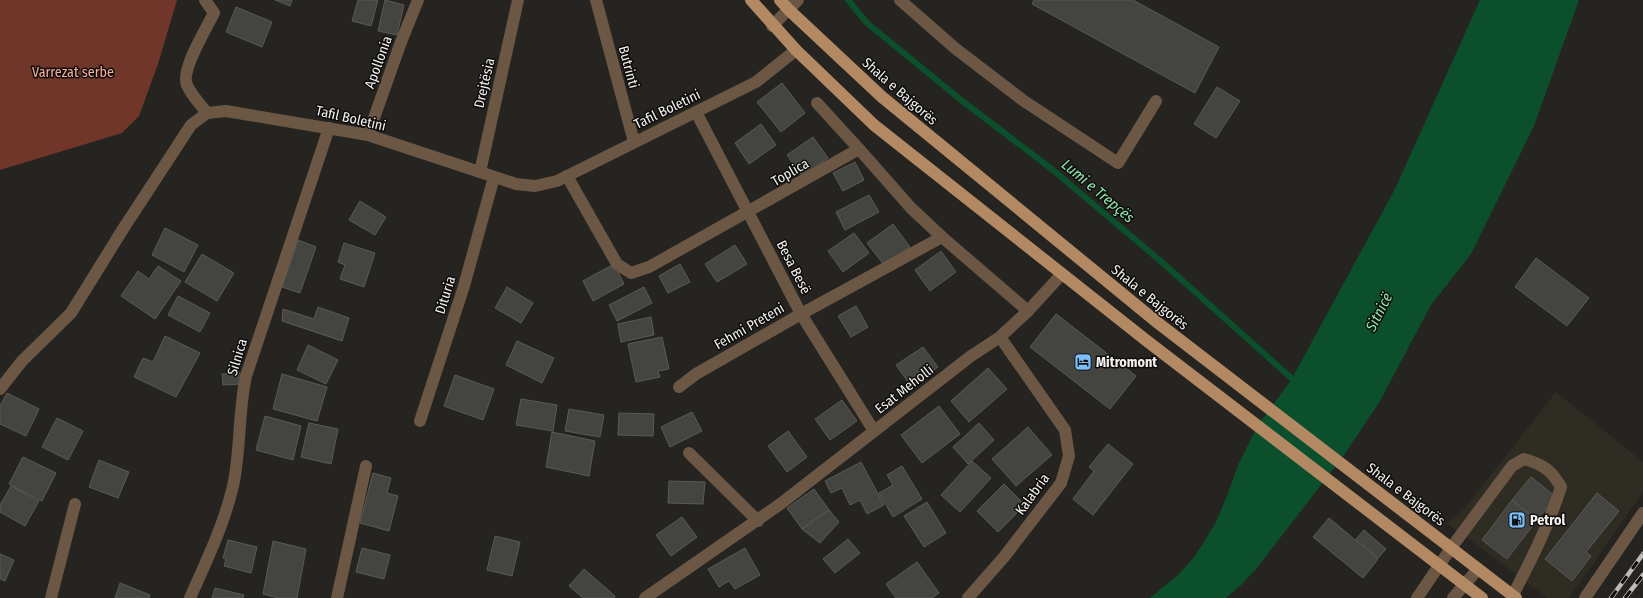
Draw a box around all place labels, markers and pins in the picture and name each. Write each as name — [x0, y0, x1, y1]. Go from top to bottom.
hotel icon: Mitromont — [1073, 352, 1093, 372]
place label: Mitromont — [1096, 354, 1158, 371]
fuel station icon: Petrol — [1507, 510, 1527, 530]
place label: Petrol — [1530, 512, 1565, 529]

